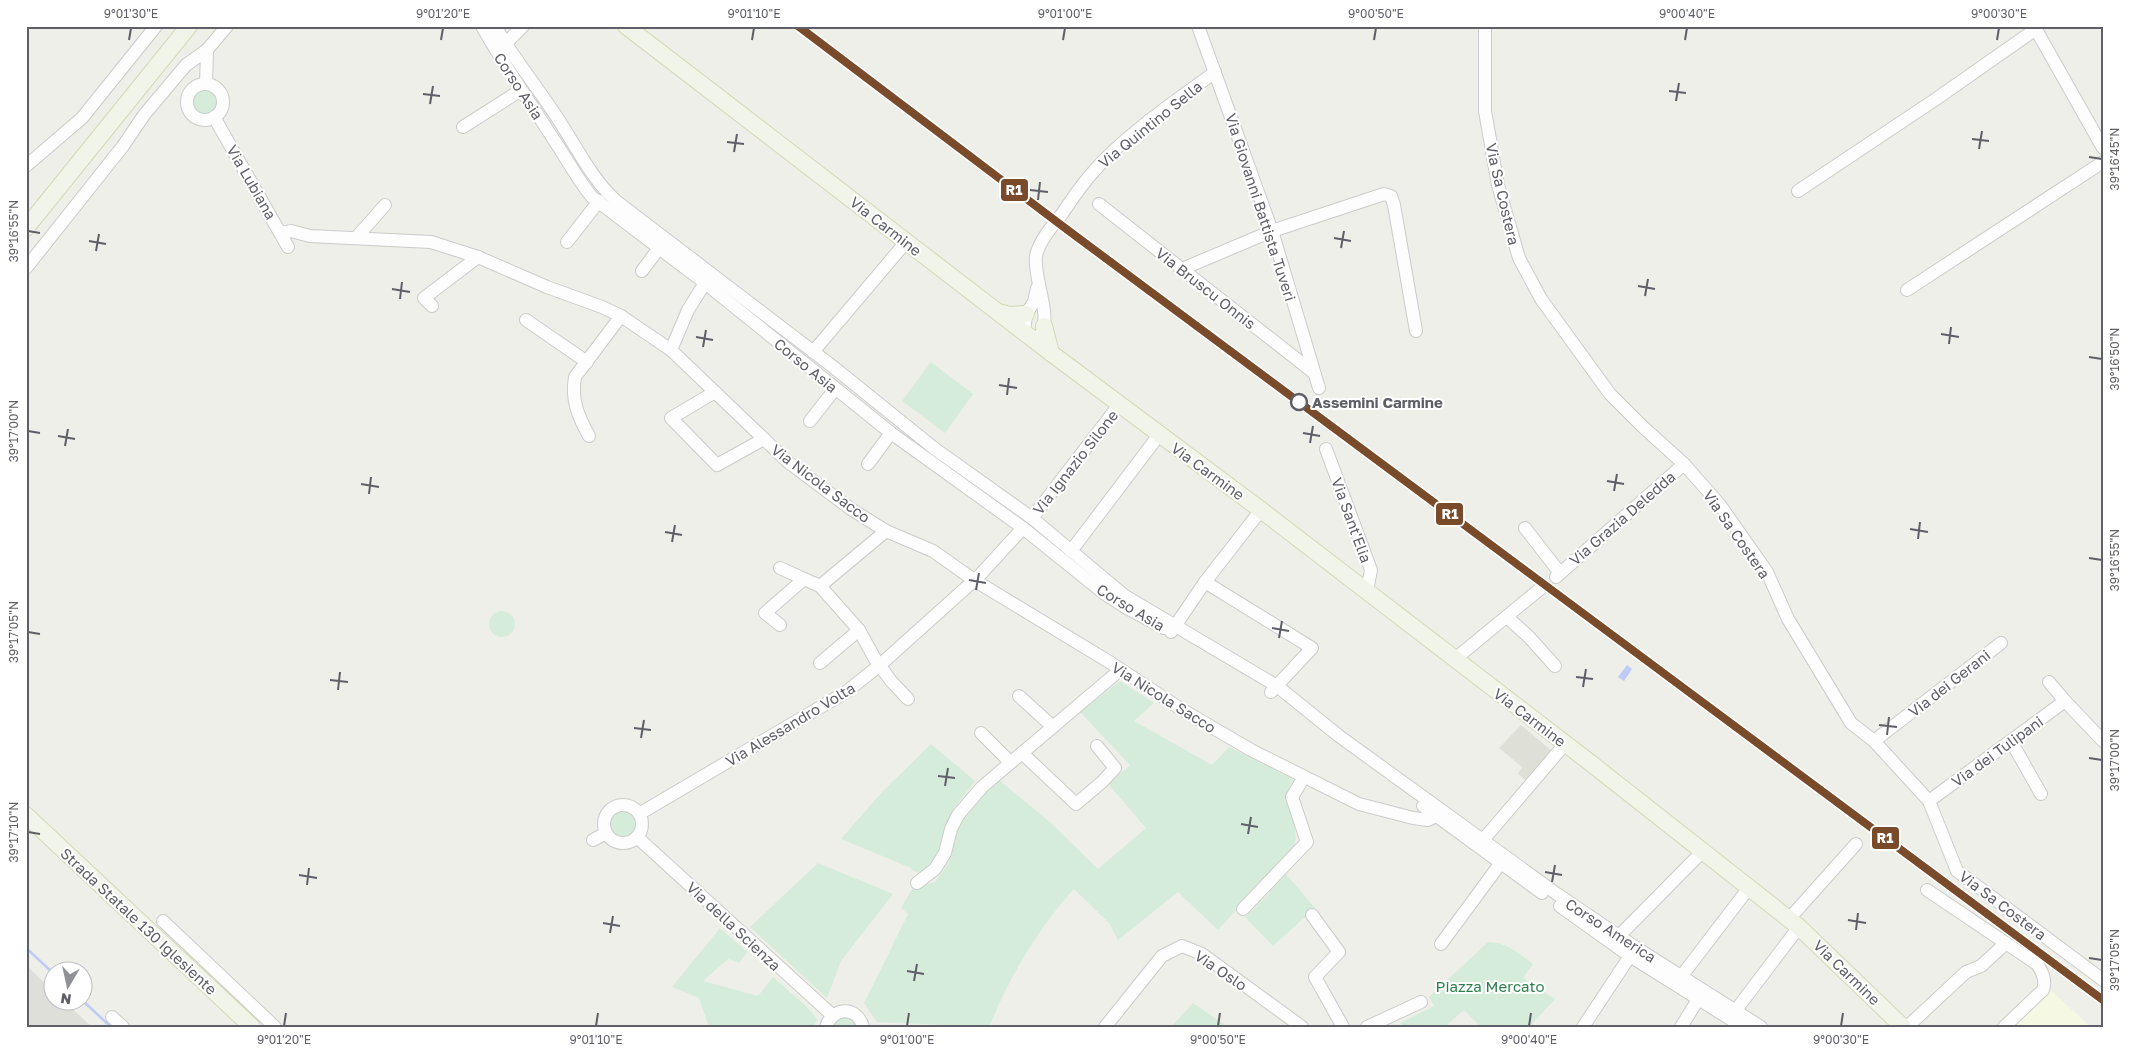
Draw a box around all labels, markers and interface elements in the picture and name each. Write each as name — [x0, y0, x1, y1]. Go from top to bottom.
text: 9°01'30"E — [104, 6, 158, 21]
text: 9°01'20"E — [416, 6, 470, 21]
text: 9°01'10"E — [727, 6, 781, 21]
text: 9°01'00"E — [1038, 6, 1092, 21]
text: 9°00'50"E — [1348, 6, 1404, 21]
text: 9°00'40"E — [1659, 6, 1715, 21]
text: 9°00'30"E — [1971, 6, 2027, 21]
street label: Corso Asia — [491, 49, 547, 123]
street label: Via Quintino Sella — [1095, 77, 1205, 171]
street label: Via Giovanni Battista Tuveri — [1222, 111, 1300, 303]
text: 39°16'45"N — [2107, 128, 2122, 190]
street label: Via Sa Costera — [1483, 141, 1523, 247]
street label: Via Lubiana — [223, 142, 281, 222]
line badge: R1 — [1000, 178, 1029, 202]
text: R1 — [1006, 181, 1022, 198]
street label: Via Carmine — [847, 192, 926, 260]
text: 39°16'55"N — [6, 200, 21, 262]
street label: Via Bruscu Onnis — [1152, 243, 1260, 333]
text: 39°16'50"N — [2107, 328, 2122, 390]
street label: Corso Asia — [771, 334, 841, 396]
marker: Assemini Carmine — [1290, 393, 1308, 411]
place label: Assemini Carmine — [1312, 393, 1443, 411]
text: 39°17'00"N — [6, 400, 21, 462]
street label: Via Ignazio Silone — [1029, 406, 1122, 518]
street label: Via Carmine — [1168, 438, 1248, 504]
street label: Via Nicola Sacco — [768, 440, 874, 526]
street label: Via Grazia Deledda — [1565, 467, 1679, 569]
street label: Via Sant'Elia — [1328, 475, 1376, 565]
street label: Via Sa Costera — [1700, 486, 1774, 582]
line badge: R1 — [1435, 502, 1464, 526]
text: R1 — [1442, 505, 1458, 522]
text: 39°16'55"N — [2107, 529, 2122, 591]
street label: Corso Asia — [1094, 580, 1168, 634]
text: 39°17'05"N — [6, 601, 21, 663]
street label: Via dei Gerani — [1905, 646, 1993, 720]
street label: Via Nicola Sacco — [1109, 658, 1219, 736]
street label: Via Alessandro Volta — [722, 678, 858, 770]
street label: Via Carmine — [1490, 684, 1570, 750]
street label: Via dei Tulipani — [1948, 712, 2046, 790]
text: 39°17'00"N — [2107, 729, 2122, 791]
text: 39°17'10"N — [6, 802, 21, 862]
line badge: R1 — [1871, 826, 1900, 850]
text: R1 — [1877, 829, 1893, 846]
street label: Strada Statale 130 Iglesiente — [57, 844, 221, 998]
street label: Via Sa Costera — [1956, 866, 2050, 944]
street label: Via della Scienza — [683, 878, 785, 974]
street label: Corso America — [1562, 894, 1660, 966]
text: 39°17'05"N — [2107, 929, 2122, 991]
street label: Via Carmine — [1810, 936, 1884, 1009]
street label: Via Oslo — [1192, 946, 1250, 994]
north arrow — [42, 960, 92, 1010]
park label: Piazza Mercato — [1436, 977, 1544, 995]
text: N — [59, 990, 72, 1009]
text: 9°01'20"E — [257, 1032, 311, 1047]
text: 9°01'10"E — [569, 1032, 623, 1047]
text: 9°01'00"E — [880, 1032, 934, 1047]
text: 9°00'50"E — [1190, 1032, 1246, 1047]
text: 9°00'40"E — [1501, 1032, 1557, 1047]
text: 9°00'30"E — [1813, 1032, 1869, 1047]

